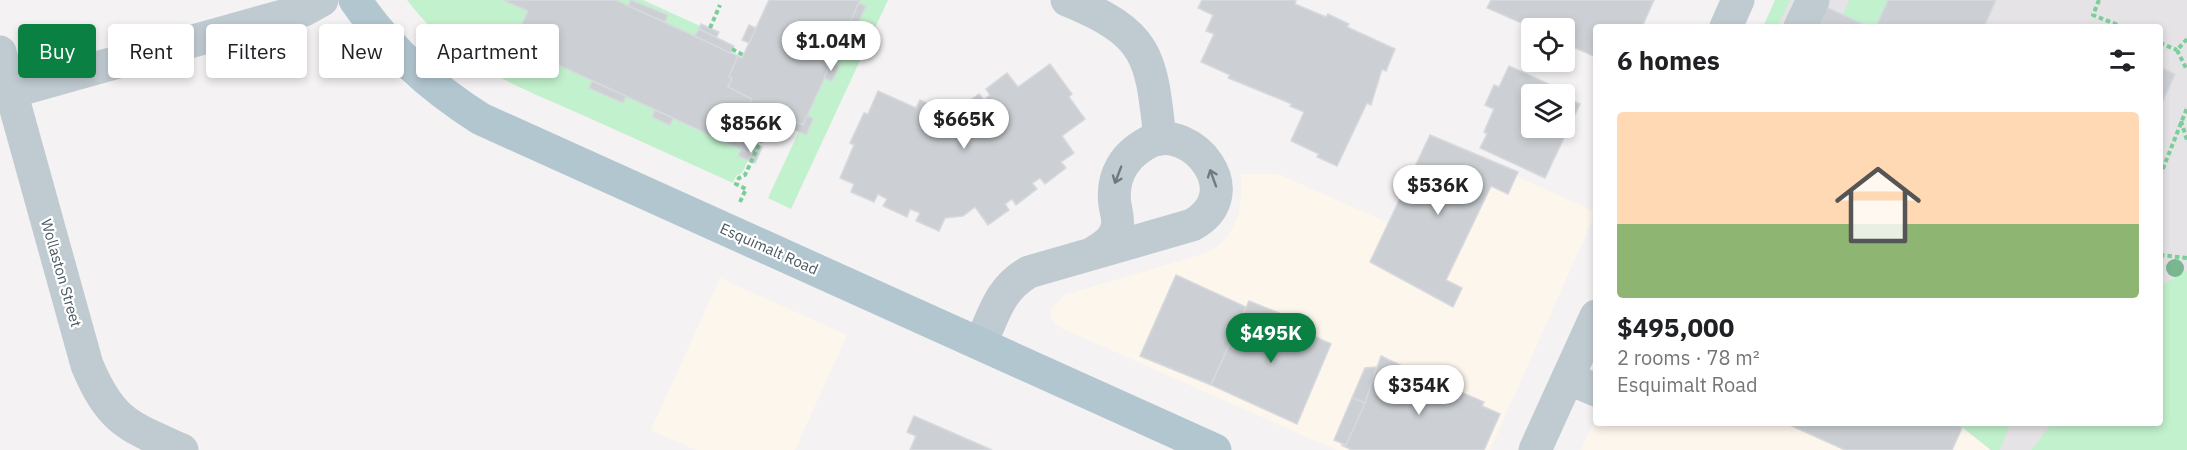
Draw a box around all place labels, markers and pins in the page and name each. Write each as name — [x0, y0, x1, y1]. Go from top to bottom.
pin: $1.04M — [782, 21, 880, 72]
pin: $665K — [922, 99, 1006, 150]
pin: $856K — [709, 103, 793, 154]
pin: $536K — [1396, 165, 1480, 216]
pin: $495K — [1229, 313, 1313, 364]
pin: $354K — [1377, 365, 1461, 416]

